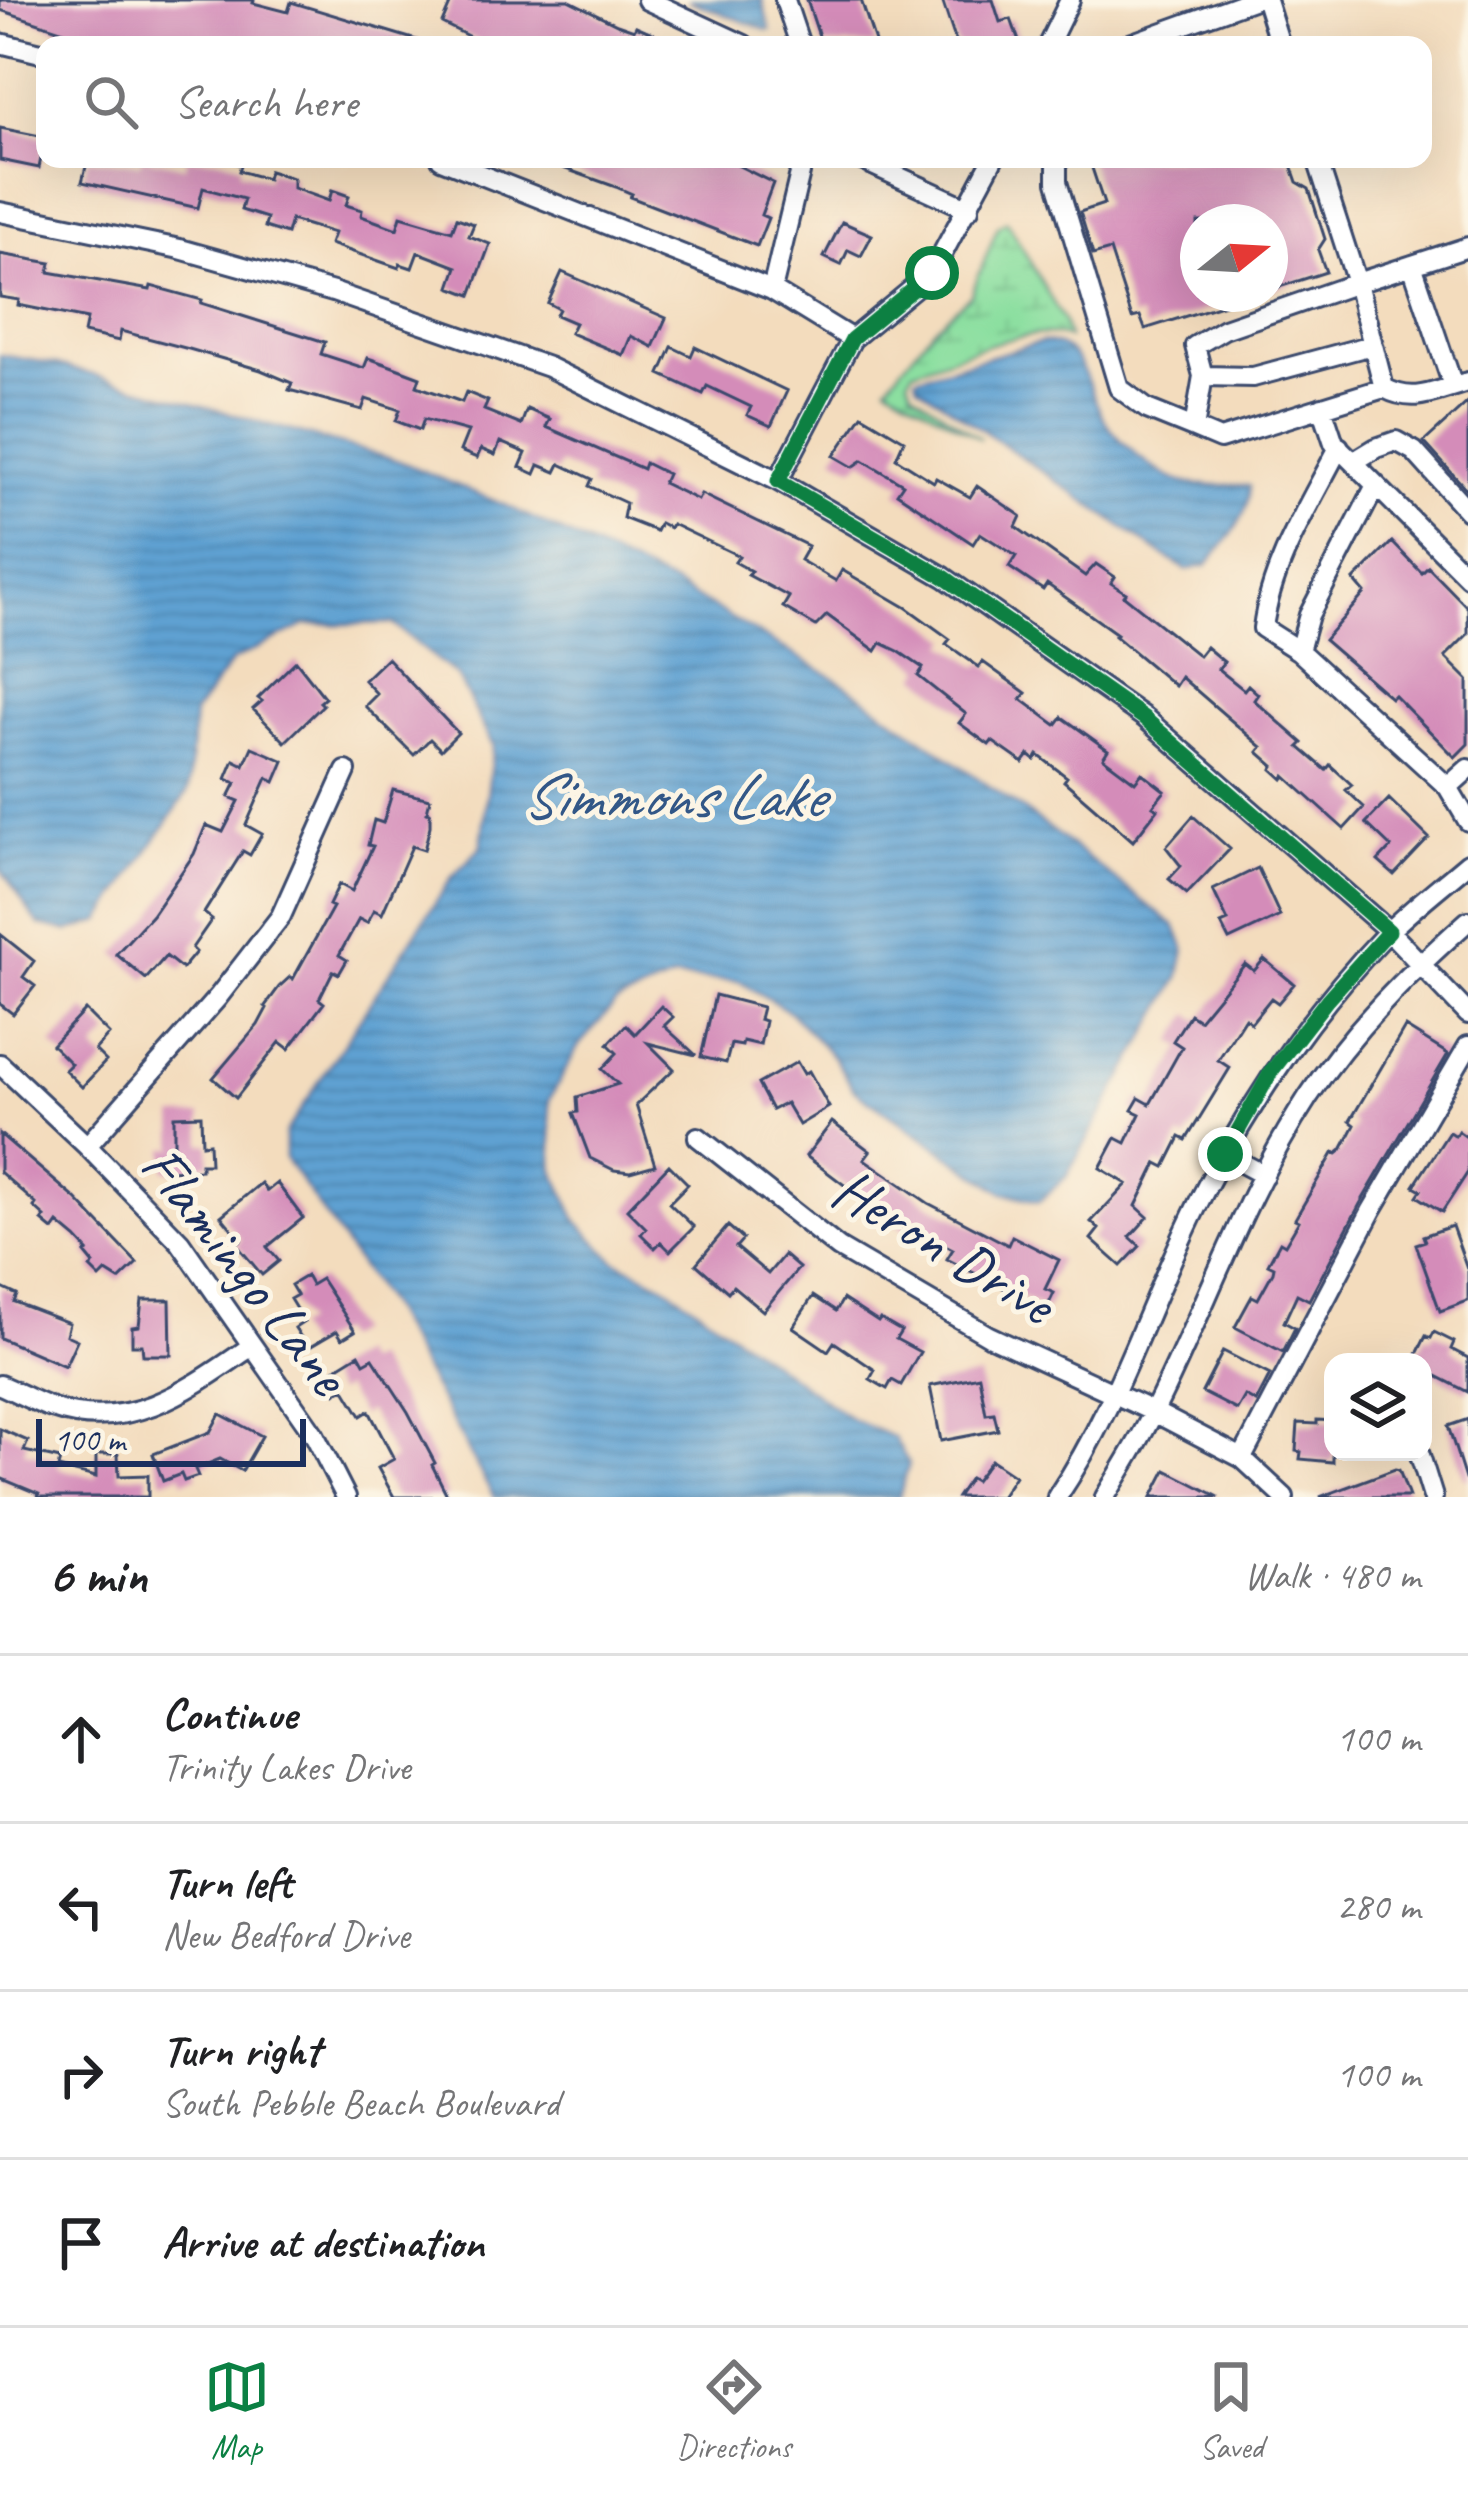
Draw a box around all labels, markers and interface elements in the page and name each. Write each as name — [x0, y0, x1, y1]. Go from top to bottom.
search box — [36, 36, 1432, 168]
icon: search — [78, 69, 144, 135]
text: Search here — [174, 74, 357, 131]
north arrow — [1180, 204, 1288, 312]
route start — [905, 246, 959, 300]
water label: Simmons Lake — [522, 757, 832, 836]
route end — [1198, 1127, 1252, 1181]
street label: Flamingo Lane — [124, 1130, 368, 1412]
street label: Heron Drive — [819, 1150, 1072, 1344]
map controls — [1324, 1353, 1432, 1461]
button: layers — [1324, 1353, 1432, 1461]
scale bar — [36, 1413, 306, 1466]
text: 100 m — [54, 1419, 125, 1461]
text: 6 min — [48, 1543, 147, 1607]
text: Walk · 480 m — [1244, 1551, 1420, 1600]
text: Continue — [162, 1686, 296, 1743]
icon: ahead — [48, 1706, 114, 1772]
text: 100 m — [1336, 1714, 1420, 1763]
text: Trinity Lakes Drive — [162, 1743, 410, 1792]
text: Turn left — [162, 1854, 292, 1911]
icon: left — [48, 1874, 114, 1940]
text: 280 m — [1336, 1882, 1420, 1931]
text: New Bedford Drive — [162, 1911, 410, 1960]
text: Turn right — [162, 2022, 320, 2079]
icon: right — [48, 2042, 114, 2108]
text: 100 m — [1336, 2050, 1420, 2099]
text: South Pebble Beach Boulevard — [162, 2079, 560, 2128]
icon: arrive — [48, 2210, 114, 2276]
text: Arrive at destination — [162, 2214, 484, 2271]
tab: Map — [204, 2354, 270, 2468]
tab: Directions — [677, 2354, 791, 2468]
tab: Saved — [1198, 2354, 1264, 2468]

